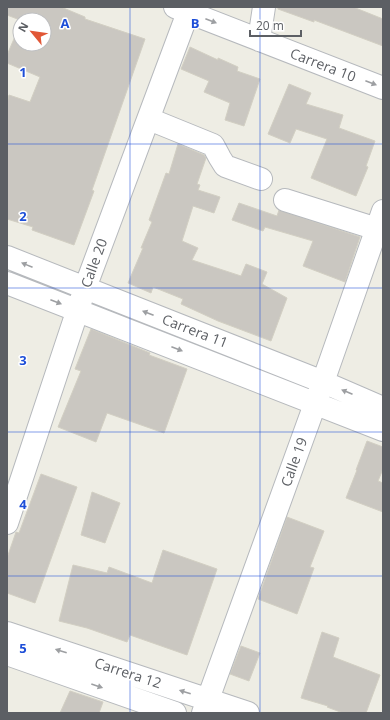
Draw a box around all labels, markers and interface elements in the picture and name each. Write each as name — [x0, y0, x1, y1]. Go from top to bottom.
north arrow — [12, 12, 52, 52]
scale bar — [250, 12, 301, 38]
text: A — [61, 14, 70, 32]
text: B — [191, 14, 200, 32]
text: 20 m — [256, 17, 284, 34]
one-way arrow — [205, 18, 217, 24]
text: N — [14, 19, 32, 34]
street label: Carrera 10 — [288, 43, 359, 86]
text: 1 — [19, 63, 27, 81]
one-way arrow — [366, 81, 378, 87]
text: 2 — [19, 207, 27, 225]
street label: Calle 20 — [76, 236, 111, 290]
one-way arrow — [21, 262, 33, 268]
one-way arrow — [51, 299, 62, 305]
street label: Carrera 11 — [160, 309, 231, 352]
one-way arrow — [143, 310, 154, 316]
one-way arrow — [172, 347, 184, 353]
text: 3 — [19, 351, 27, 369]
one-way arrow — [342, 389, 353, 395]
street label: Calle 19 — [276, 435, 311, 489]
text: 4 — [19, 495, 27, 513]
text: 5 — [19, 639, 27, 657]
one-way arrow — [55, 648, 67, 654]
street label: Carrera 12 — [92, 653, 164, 692]
one-way arrow — [91, 683, 103, 689]
one-way arrow — [178, 688, 190, 694]

